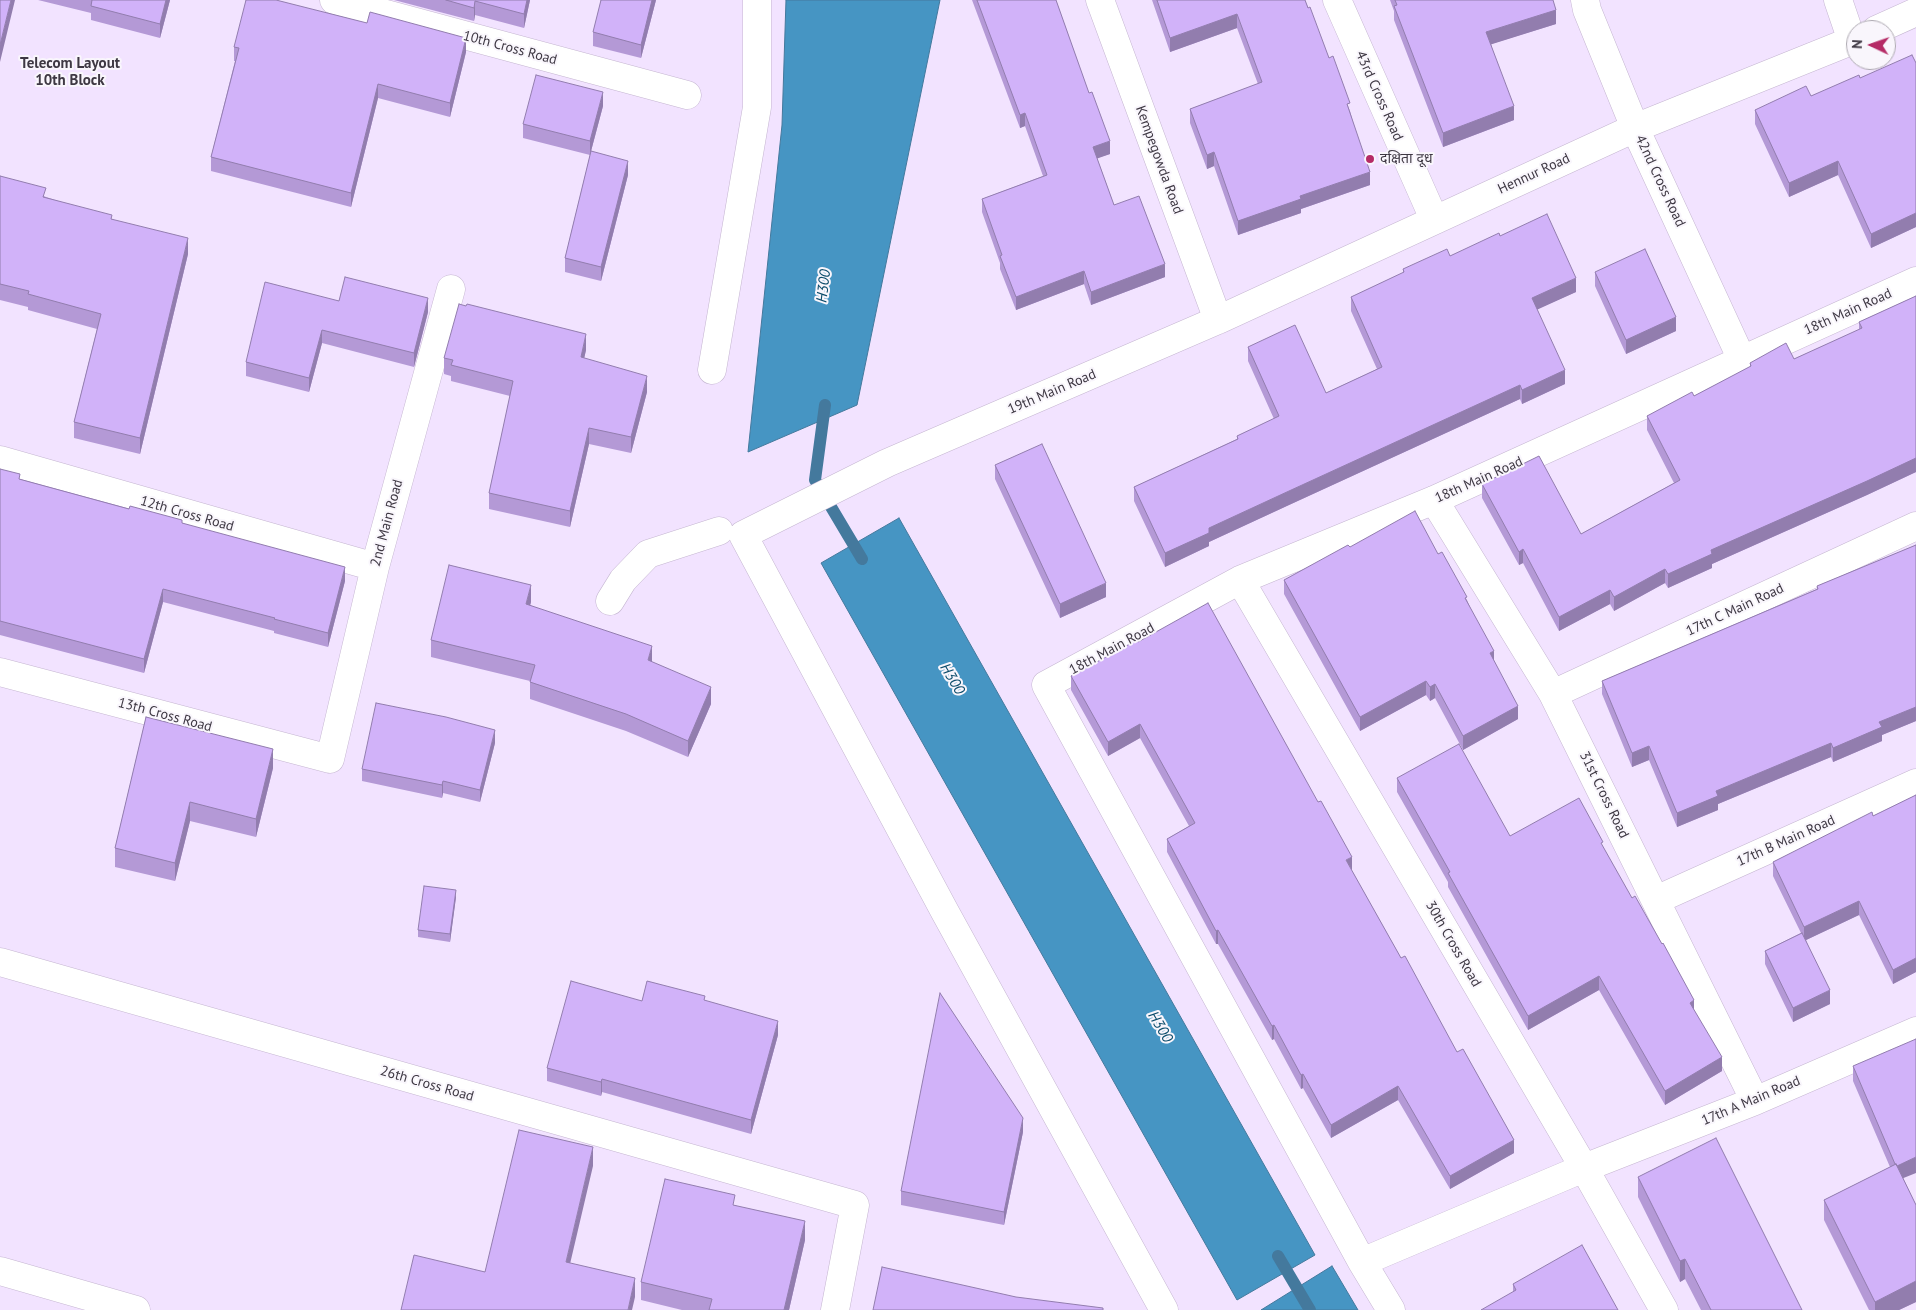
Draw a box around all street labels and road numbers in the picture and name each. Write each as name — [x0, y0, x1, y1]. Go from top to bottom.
street label: 10th Cross Road — [461, 27, 559, 69]
street label: 43rd Cross Road — [1352, 49, 1406, 143]
street label: Kempegowda Road — [1132, 104, 1186, 216]
street label: 42nd Cross Road — [1631, 132, 1689, 230]
street label: Hennur Road — [1495, 150, 1573, 198]
street label: 18th Main Road — [1802, 285, 1894, 339]
street label: 19th Main Road — [1005, 366, 1099, 418]
street label: 18th Main Road — [1433, 453, 1525, 507]
street label: 2nd Main Road — [367, 478, 407, 568]
street label: 12th Cross Road — [138, 493, 236, 535]
street label: 17th C Main Road — [1684, 580, 1786, 640]
street label: 18th Main Road — [1066, 619, 1158, 679]
street label: 13th Cross Road — [116, 694, 214, 736]
street label: 31st Cross Road — [1576, 749, 1632, 841]
street label: 17th B Main Road — [1734, 812, 1838, 870]
street label: 30th Cross Road — [1422, 898, 1484, 990]
street label: 26th Cross Road — [378, 1063, 476, 1105]
street label: 17th A Main Road — [1699, 1073, 1803, 1129]

